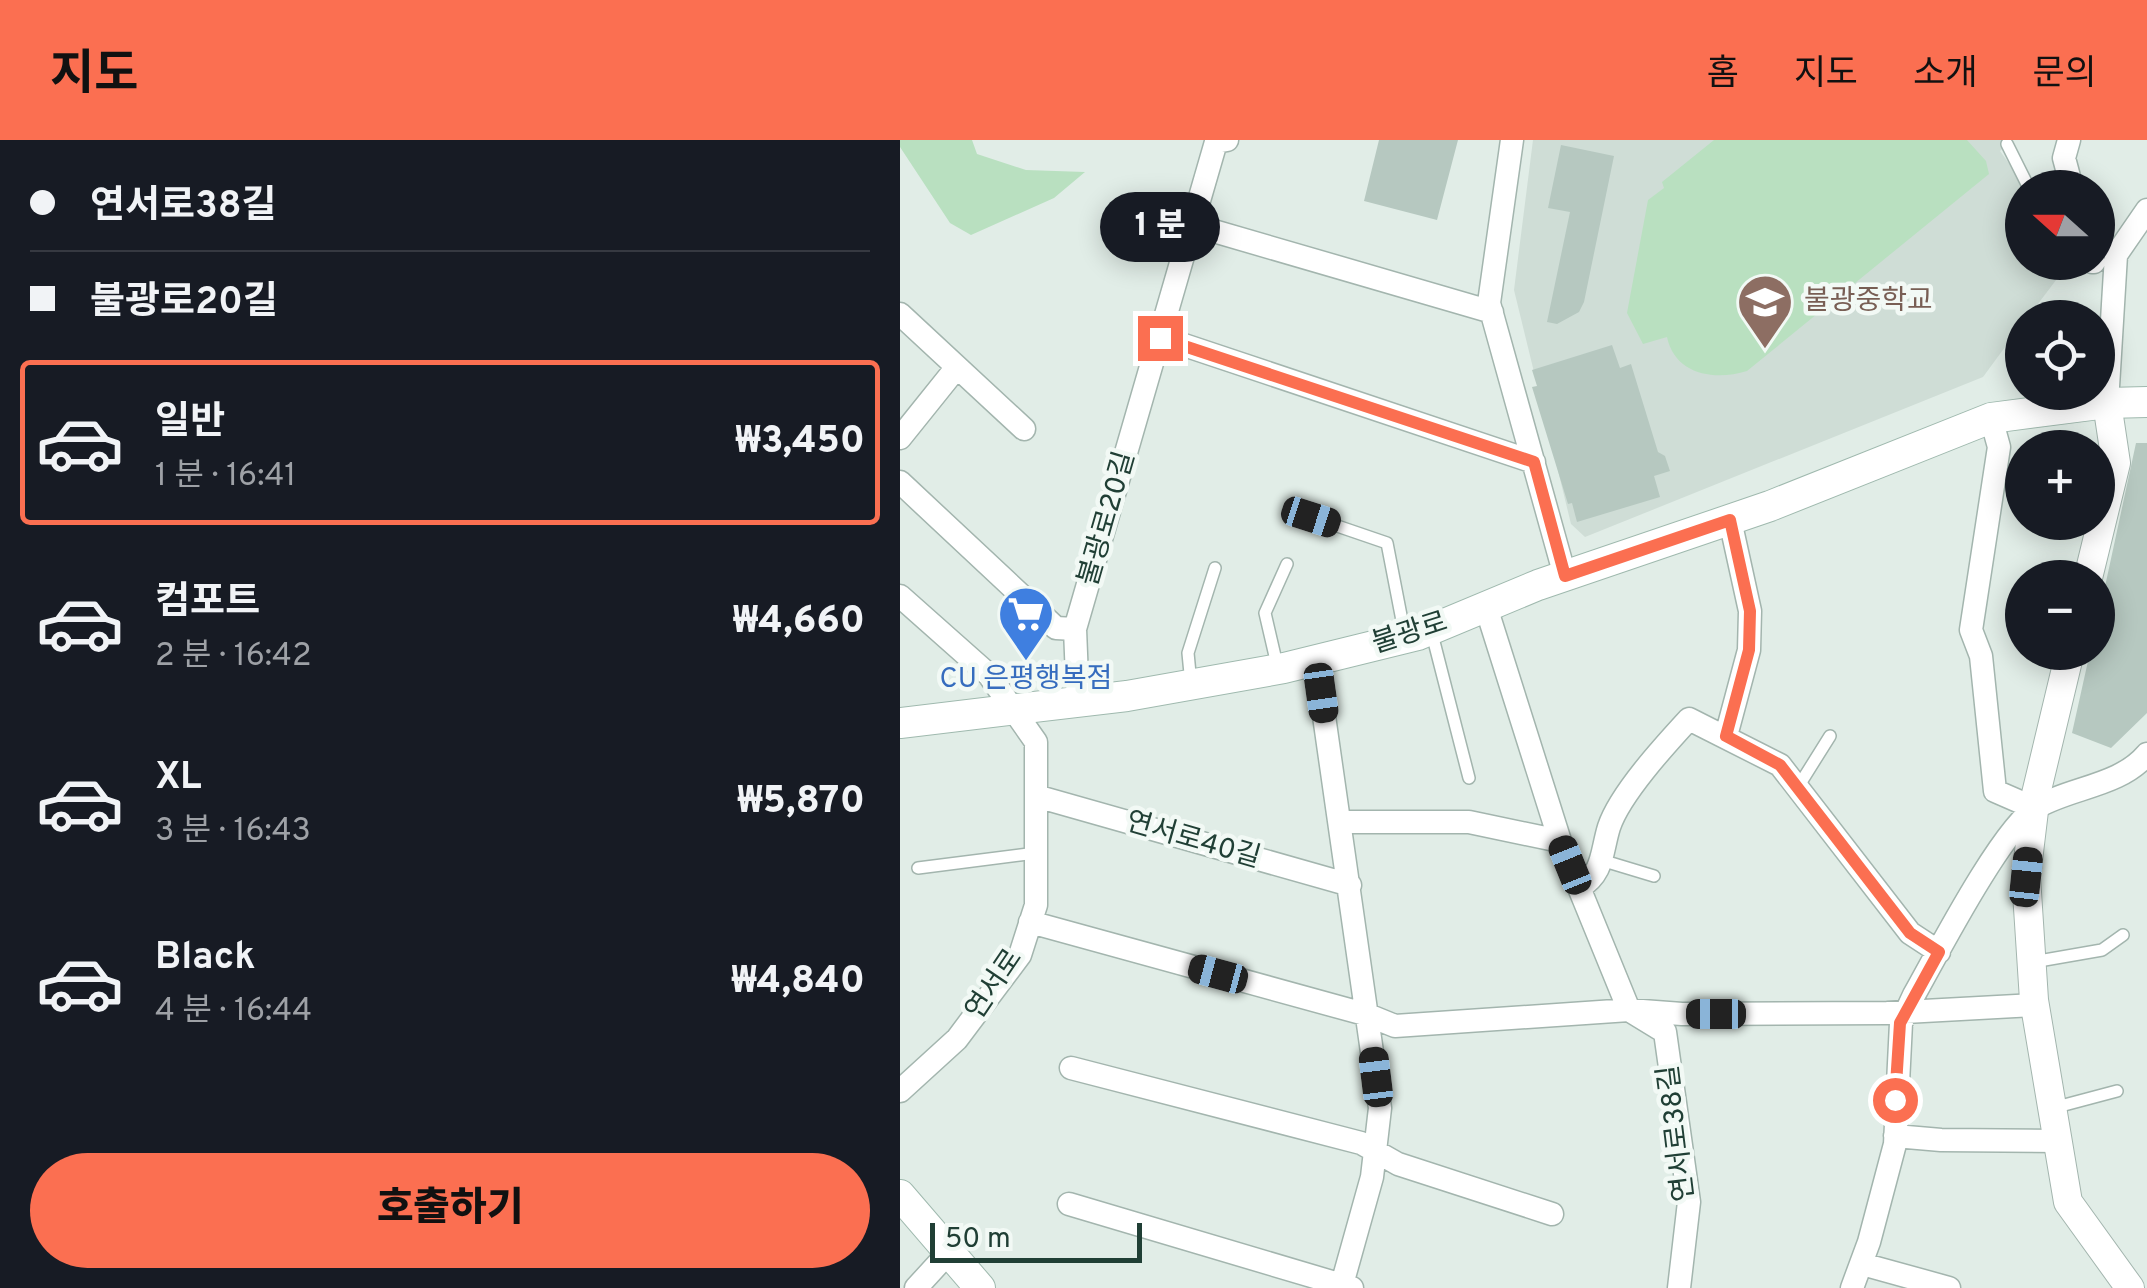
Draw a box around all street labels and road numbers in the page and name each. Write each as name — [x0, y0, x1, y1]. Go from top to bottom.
street label: 불광로20길 — [1072, 448, 1144, 590]
street label: 불광로 — [1368, 605, 1452, 663]
street label: 연서로40길 — [1122, 805, 1264, 877]
street label: 연서로 — [958, 943, 1032, 1027]
street label: 연서로38길 — [1652, 1063, 1704, 1203]

